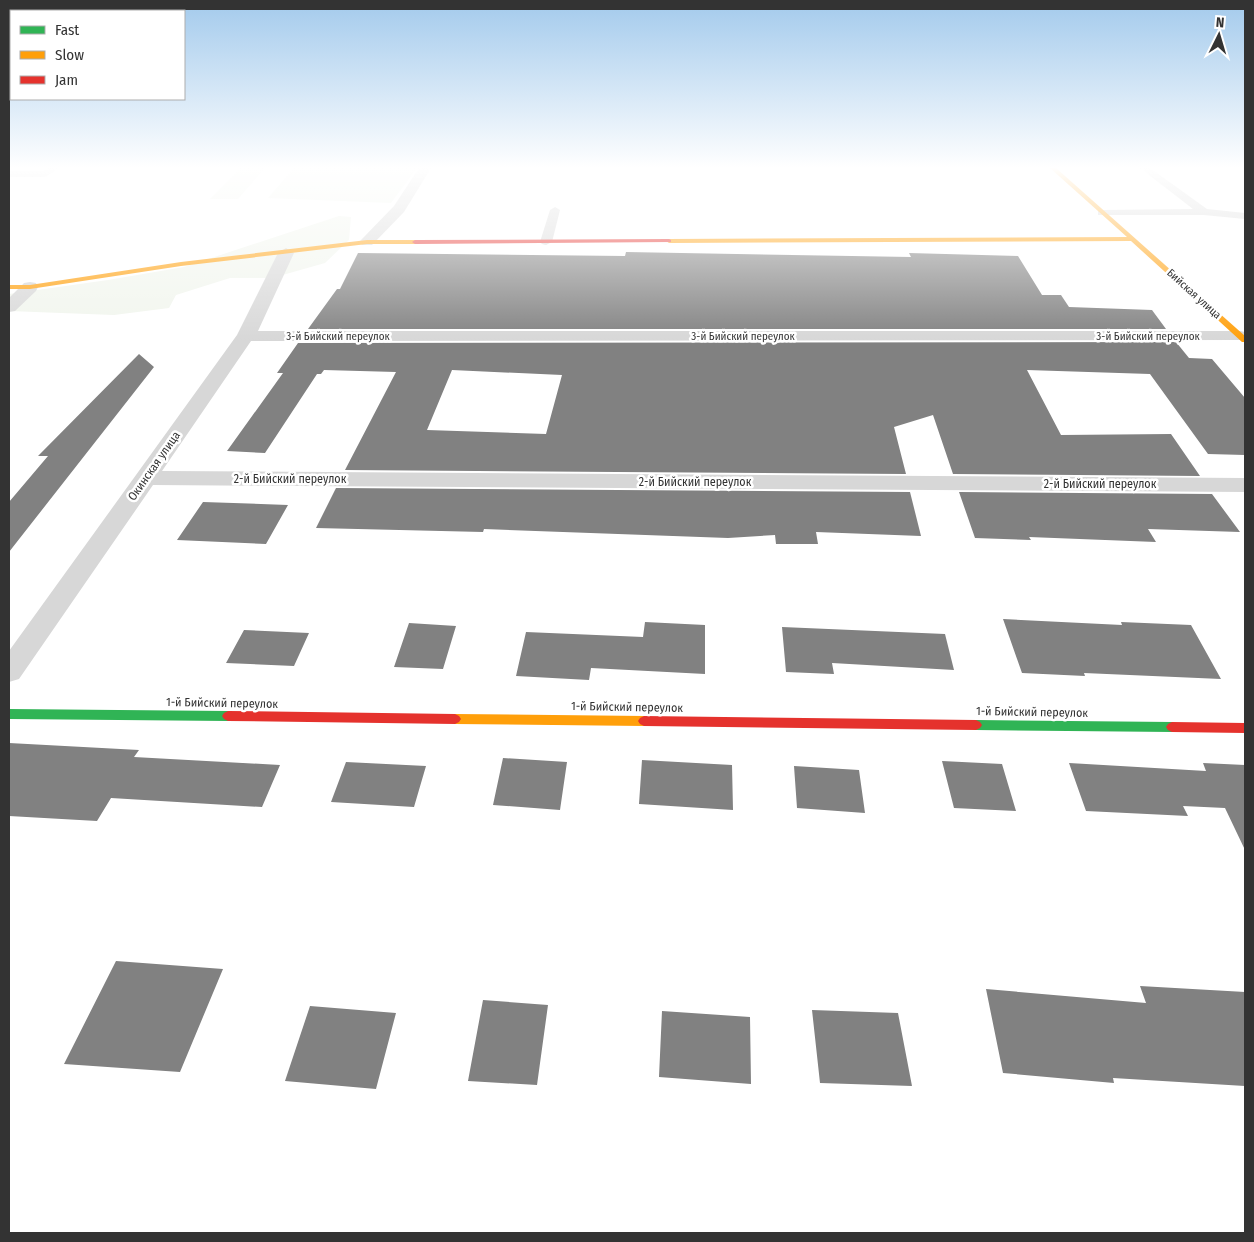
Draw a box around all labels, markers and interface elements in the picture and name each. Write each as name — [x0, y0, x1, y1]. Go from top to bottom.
legend — [10, 10, 185, 100]
north arrow — [1194, 10, 1244, 60]
text: N — [1215, 14, 1225, 31]
text: Fast — [55, 21, 79, 39]
text: Slow — [55, 46, 84, 64]
text: Jam — [55, 71, 78, 89]
street label: Бийская улица — [1164, 266, 1224, 322]
street label: 3-й Бийский переулок — [286, 330, 390, 343]
street label: 3-й Бийский переулок — [691, 330, 795, 343]
street label: 3-й Бийский переулок — [1096, 330, 1200, 343]
street label: Окинская улица — [125, 429, 183, 503]
street label: 2-й Бийский переулок — [234, 472, 347, 486]
street label: 2-й Бийский переулок — [639, 475, 752, 489]
street label: 2-й Бийский переулок — [1044, 477, 1157, 491]
street label: 1-й Бийский переулок — [166, 695, 278, 711]
street label: 1-й Бийский переулок — [571, 699, 683, 715]
street label: 1-й Бийский переулок — [976, 704, 1088, 720]

